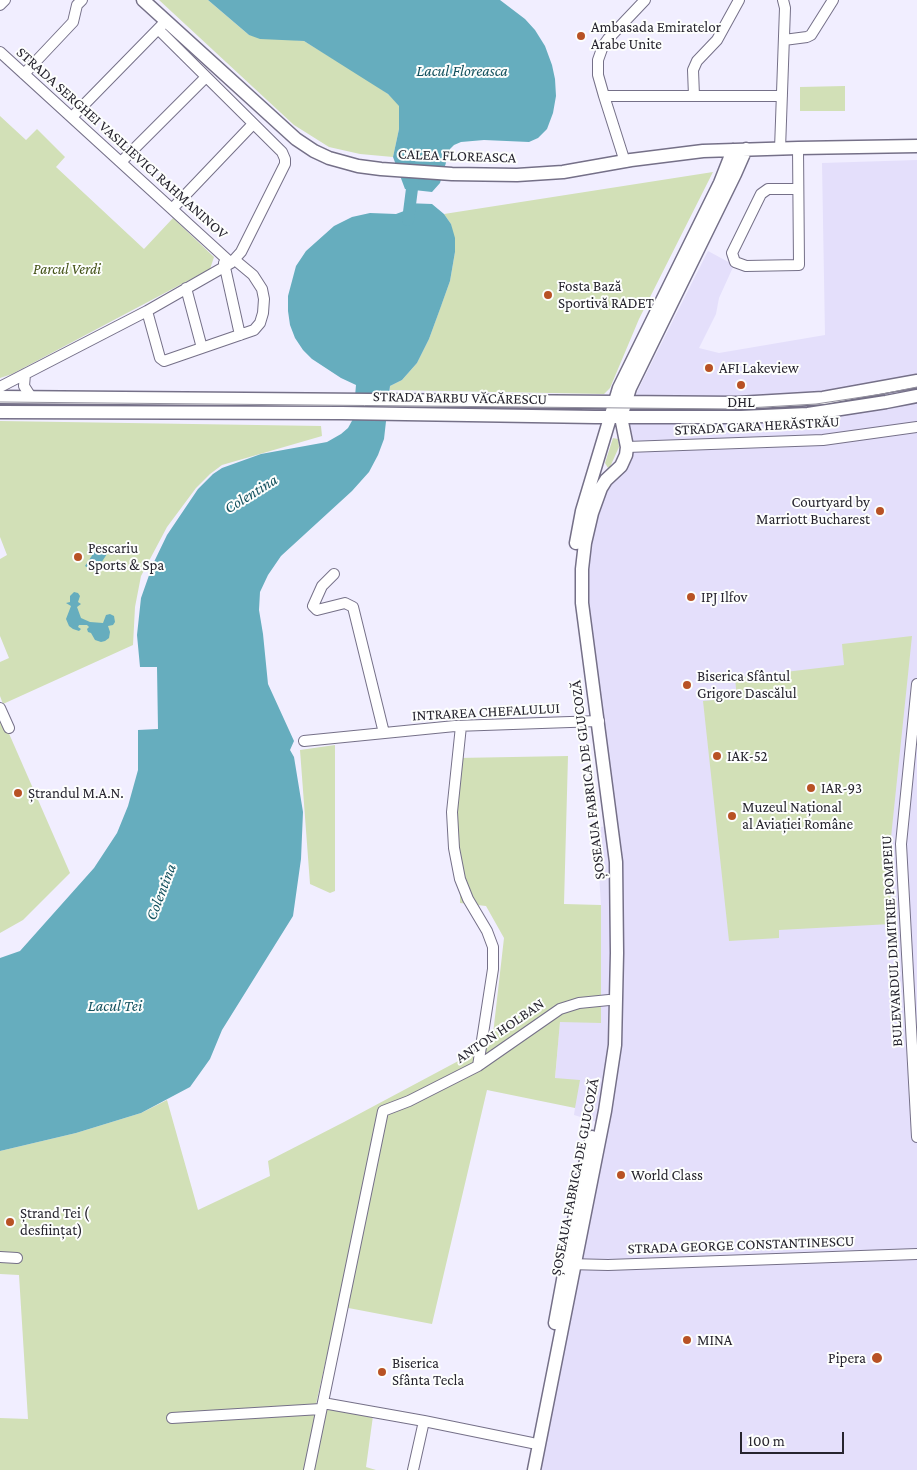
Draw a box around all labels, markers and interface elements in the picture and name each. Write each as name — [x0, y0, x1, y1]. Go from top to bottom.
place label: Ambasada Emiratelor Arabe Unite — [591, 18, 721, 53]
marker: Ambasada Emiratelor Arabe Unite — [575, 30, 587, 42]
street label: STRADA SERGHEI VASILIEVICI RAHMANINOV — [13, 43, 231, 243]
water label: Lacul Floreasca — [416, 61, 508, 81]
street label: CALEA FLOREASCA — [398, 145, 516, 167]
park label: Parcul Verdi — [33, 260, 101, 278]
place label: Fosta Bază Sportivă RADET — [558, 277, 654, 312]
marker: Fosta Bază Sportivă RADET — [542, 289, 554, 301]
place label: AFI Lakeview — [719, 359, 799, 377]
marker: AFI Lakeview — [703, 362, 715, 374]
marker: DHL — [735, 379, 747, 391]
street label: STRADA BARBU VĂCĂRESCU — [373, 387, 547, 409]
place label: DHL — [727, 393, 755, 411]
street label: STRADA GARA HERĂSTRĂU — [674, 413, 840, 439]
water label: Colentina — [221, 470, 281, 518]
place label: Courtyard by Marriott Bucharest — [756, 493, 870, 528]
marker: Courtyard by Marriott Bucharest — [874, 505, 886, 517]
place label: Pescariu Sports & Spa — [88, 539, 164, 574]
marker: Pescariu Sports & Spa — [72, 551, 84, 563]
place label: IPJ Ilfov — [701, 588, 748, 606]
marker: IPJ Ilfov — [685, 591, 697, 603]
place label: Biserica Sfântul Grigore Dascălul — [697, 667, 797, 702]
street label: ȘOSEAUA FABRICA DE GLUCOZĂ — [567, 679, 609, 881]
marker: Biserica Sfântul Grigore Dascălul — [681, 679, 693, 691]
street label: INTRAREA CHEFALULUI — [412, 699, 560, 725]
place label: IAK-52 — [727, 747, 768, 765]
marker: IAK-52 — [711, 750, 723, 762]
place label: IAR-93 — [821, 779, 862, 797]
marker: IAR-93 — [805, 782, 817, 794]
place label: Ștrandul M.A.N. — [28, 784, 124, 802]
marker: Ștrandul M.A.N. — [12, 787, 24, 799]
place label: Muzeul Național al Aviației Române — [742, 798, 853, 833]
marker: Muzeul Național al Aviației Române — [726, 810, 738, 822]
street label: BULEVARDUL DIMITRIE POMPEIU — [877, 835, 907, 1047]
water label: Colentina — [141, 861, 181, 923]
street label: ANTON HOLBAN — [452, 995, 548, 1067]
water label: Lacul Tei — [88, 996, 142, 1016]
street label: ȘOSEAUA FABRICA DE GLUCOZĂ — [547, 1077, 603, 1277]
place label: World Class — [631, 1166, 703, 1184]
marker: World Class — [615, 1169, 627, 1181]
place label: Ștrand Tei ( desființat) — [20, 1204, 89, 1239]
marker: Ștrand Tei ( desființat) — [4, 1216, 16, 1228]
street label: STRADA GEORGE CONSTANTINESCU — [627, 1232, 855, 1258]
place label: MINA — [697, 1331, 732, 1349]
marker: MINA — [681, 1334, 693, 1346]
place label: Pipera — [828, 1349, 866, 1367]
marker: Pipera — [870, 1351, 884, 1365]
place label: Biserica Sfânta Tecla — [392, 1354, 464, 1389]
marker: Biserica Sfânta Tecla — [376, 1366, 388, 1378]
scale bar — [742, 1422, 846, 1454]
text: 100 m — [748, 1433, 785, 1449]

